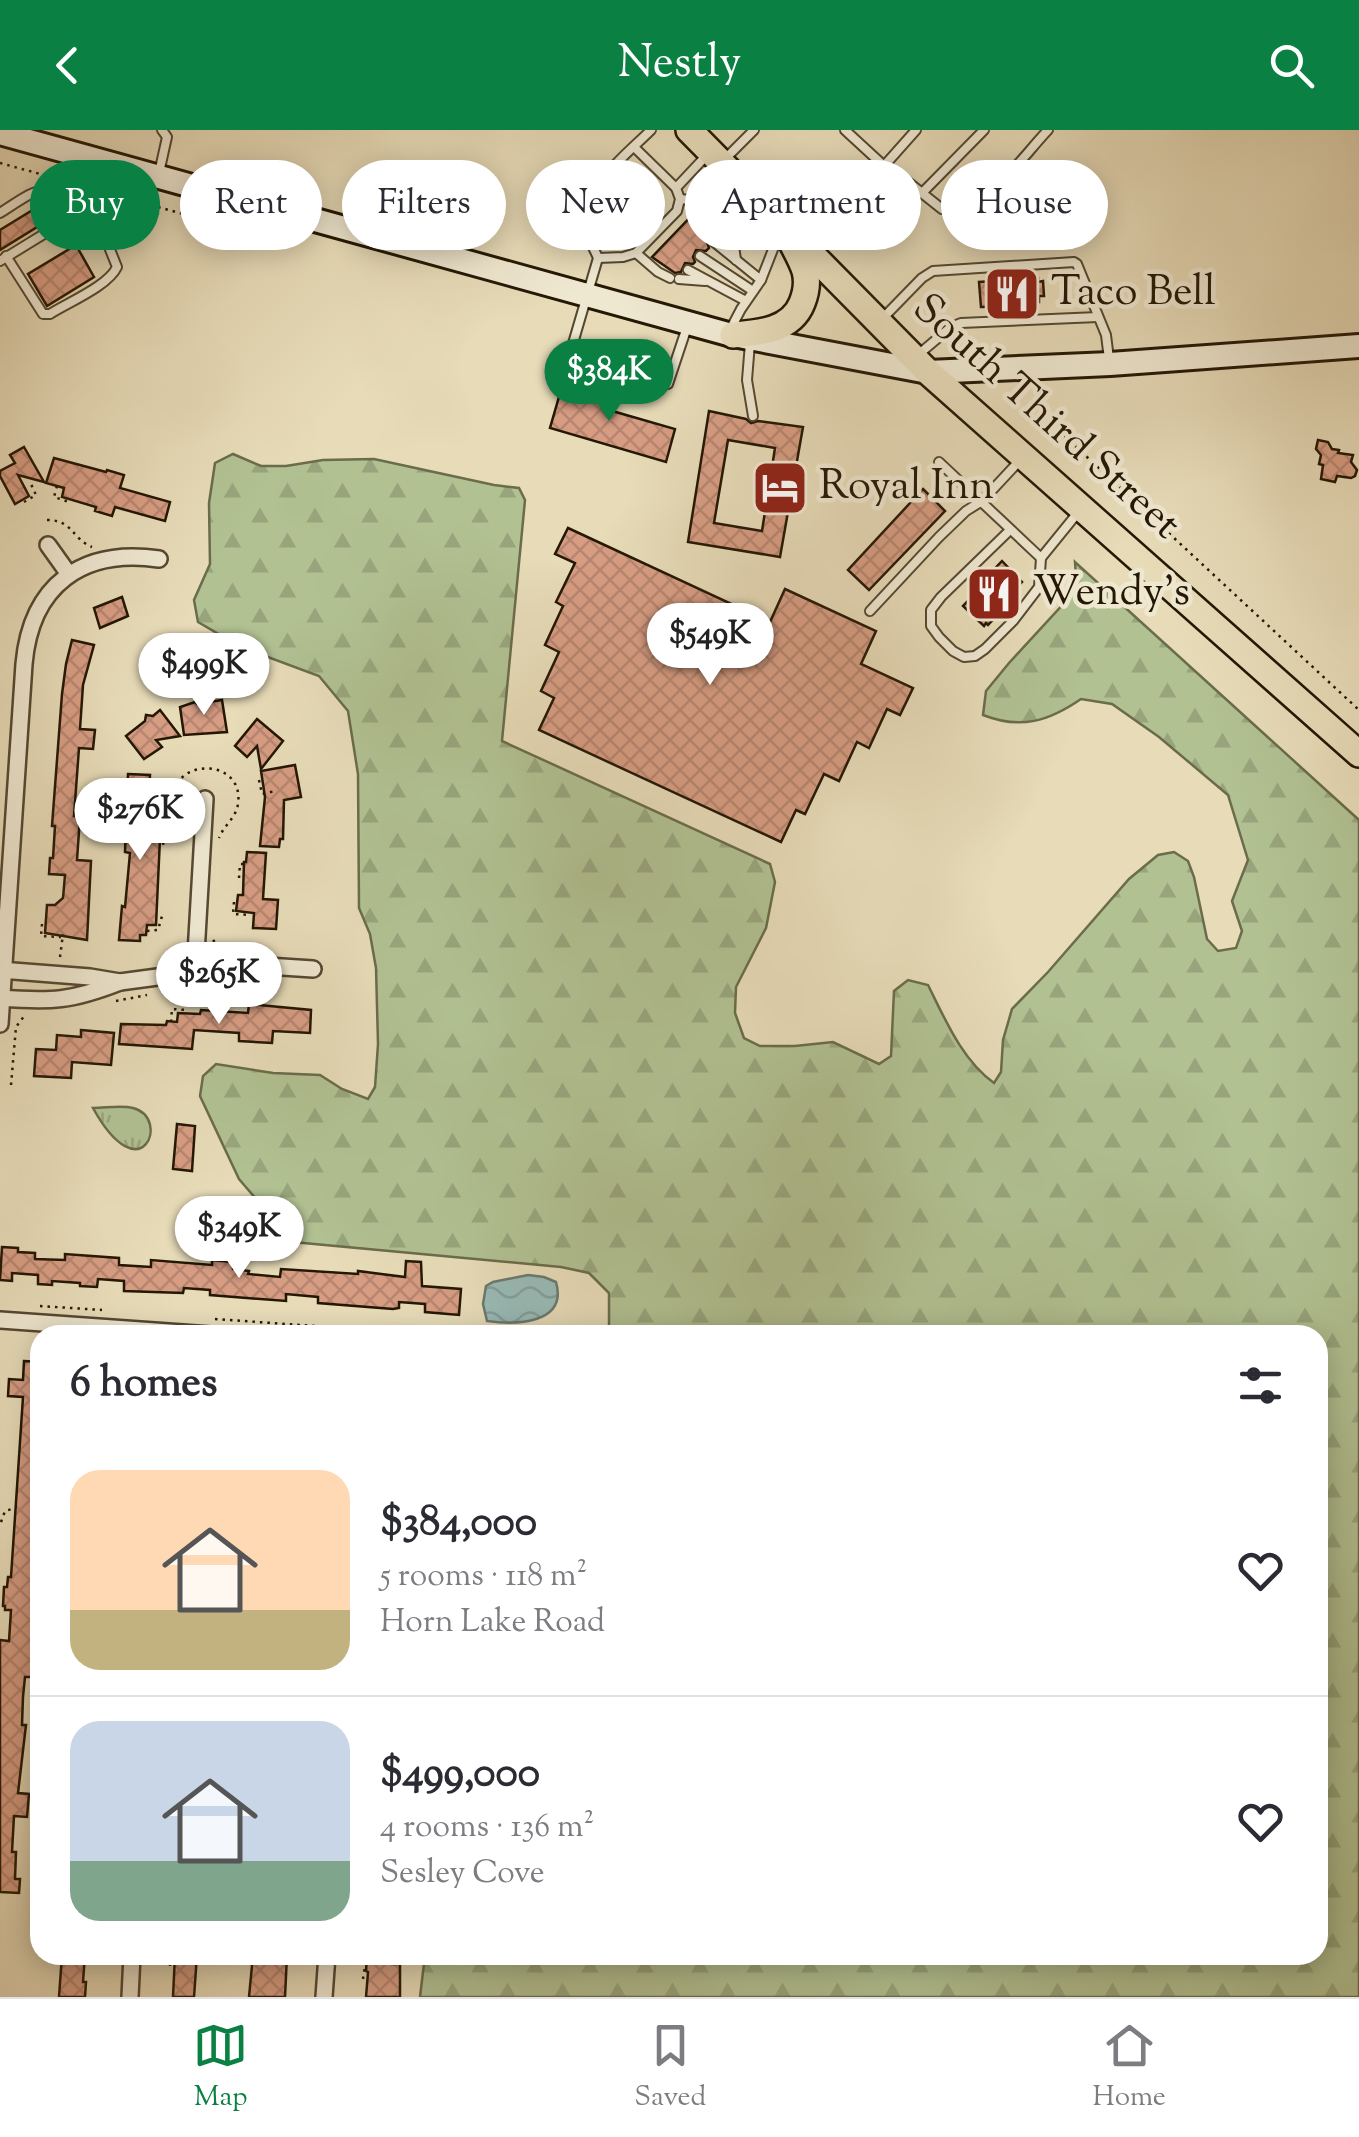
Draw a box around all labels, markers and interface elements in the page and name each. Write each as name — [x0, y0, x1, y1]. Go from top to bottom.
text: Nestly — [618, 33, 741, 98]
icon: back — [40, 38, 95, 93]
icon: search — [1264, 38, 1319, 93]
chip: Buy — [30, 160, 160, 250]
chip: Rent — [180, 160, 322, 250]
chip: Filters — [342, 160, 506, 250]
chip: New — [526, 160, 665, 250]
chip: Apartment — [685, 160, 921, 250]
chip: House — [941, 160, 1108, 250]
restaurant icon: Taco Bell — [982, 264, 1042, 324]
place label: Taco Bell — [1051, 264, 1216, 324]
street label: South Third Street — [897, 281, 1193, 555]
pin: $384K — [539, 339, 679, 424]
text: $384K — [567, 348, 651, 394]
hotel icon: Royal Inn — [750, 458, 810, 518]
place label: Royal Inn — [819, 458, 994, 518]
restaurant icon: Wendy's — [964, 564, 1024, 624]
place label: Wendy's — [1033, 564, 1190, 624]
pin: $549K — [640, 603, 780, 688]
text: $549K — [669, 612, 751, 658]
pin: $499K — [134, 633, 274, 718]
text: $499K — [160, 642, 248, 688]
pin: $276K — [70, 778, 210, 863]
text: $276K — [96, 787, 184, 833]
pin: $265K — [149, 942, 289, 1027]
text: $265K — [178, 951, 260, 997]
pin: $349K — [169, 1196, 309, 1281]
text: $349K — [197, 1205, 281, 1251]
text: 6 homes — [70, 1355, 217, 1415]
icon: filters — [1233, 1358, 1288, 1413]
text: $384,000 — [380, 1494, 537, 1554]
icon: home — [150, 1510, 270, 1630]
icon: heart — [1233, 1543, 1288, 1598]
text: 5 rooms · 118 m² — [380, 1554, 587, 1600]
text: Horn Lake Road — [380, 1600, 605, 1646]
text: $499,000 — [380, 1745, 540, 1805]
icon: home — [150, 1761, 270, 1881]
icon: heart — [1233, 1794, 1288, 1849]
text: 4 rooms · 136 m² — [380, 1805, 594, 1851]
text: Sesley Cove — [380, 1851, 545, 1897]
tab: Map — [193, 2018, 248, 2118]
tab: Saved — [634, 2018, 706, 2118]
tab: Home — [1092, 2018, 1166, 2118]

